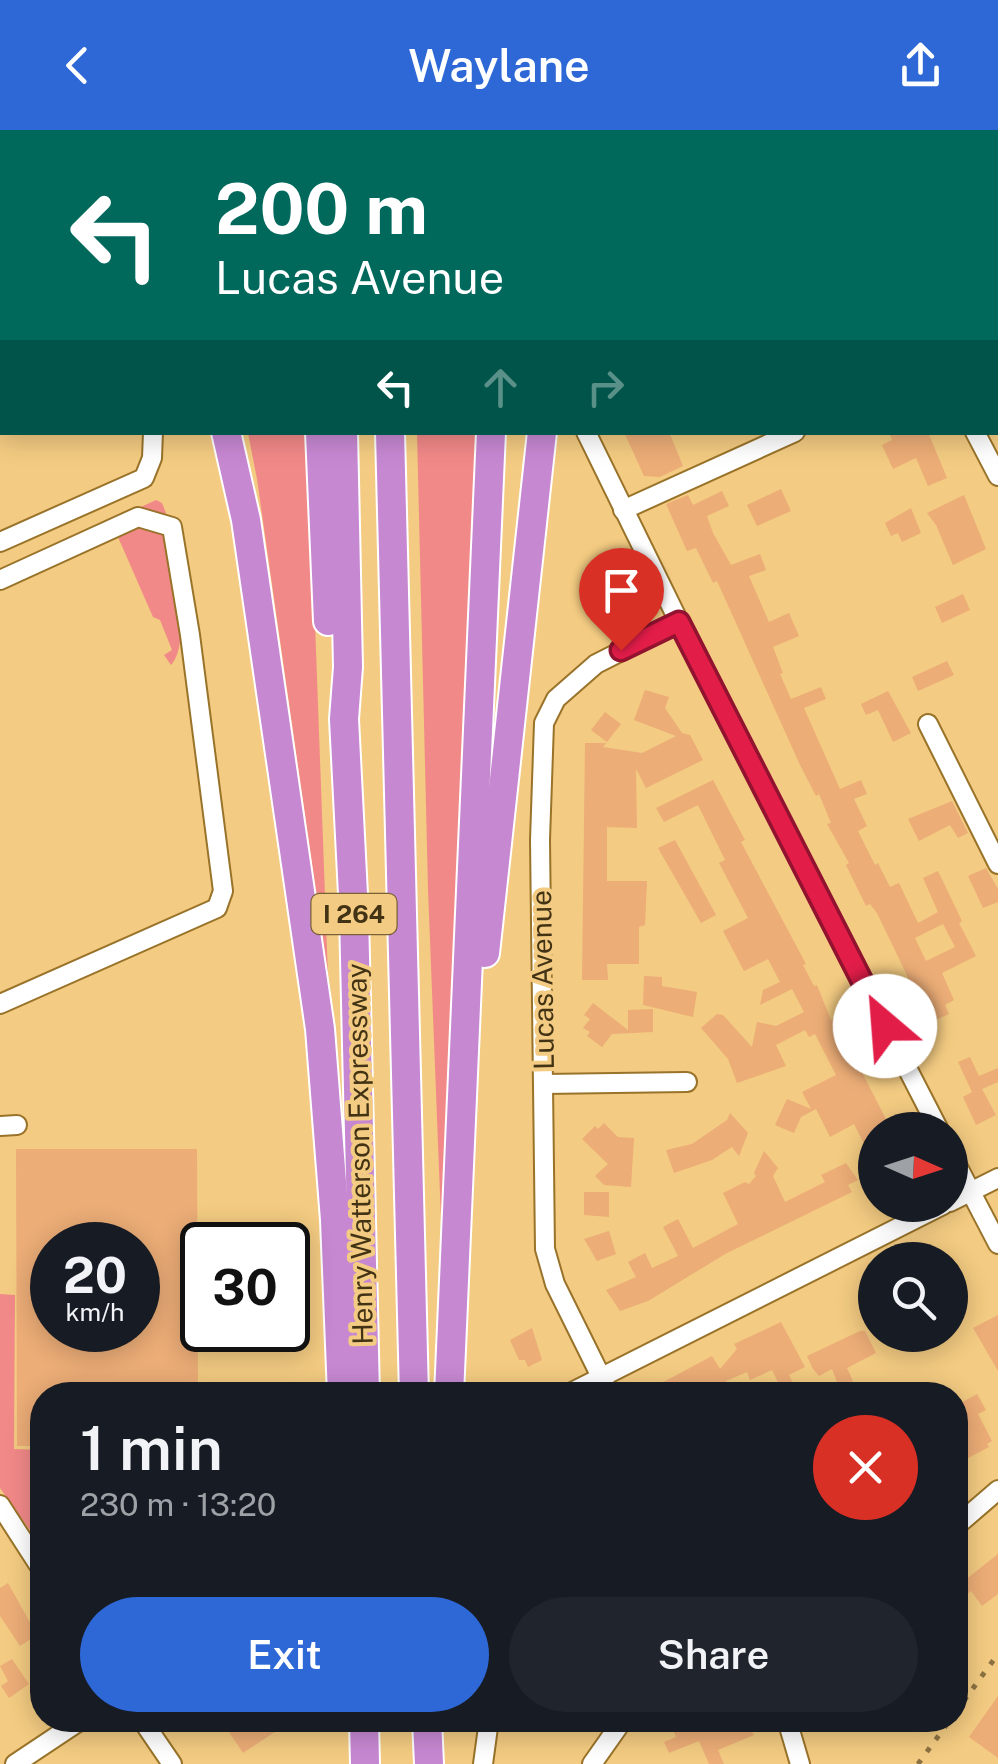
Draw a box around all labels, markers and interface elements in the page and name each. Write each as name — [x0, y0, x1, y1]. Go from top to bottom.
icon: back — [50, 38, 105, 93]
icon: share — [893, 38, 948, 93]
text: Waylane — [408, 39, 590, 92]
text: 200 m — [215, 167, 428, 250]
icon: left — [50, 170, 180, 300]
text: Lucas Avenue — [215, 251, 504, 304]
icon: left — [368, 360, 423, 415]
icon: ahead — [473, 360, 528, 415]
icon: right — [578, 360, 633, 415]
pin — [579, 548, 664, 651]
icon: arrive — [594, 563, 649, 618]
street label: Lucas Avenue — [524, 890, 560, 1070]
road number: I 264 — [312, 894, 396, 934]
street label: Henry Watterson Expressway — [339, 963, 379, 1345]
position arrow — [833, 974, 937, 1078]
north arrow — [858, 1112, 968, 1222]
map controls — [858, 1112, 968, 1352]
speed limit sign: 30 — [180, 1222, 310, 1352]
button: search — [858, 1242, 968, 1352]
text: 20 — [63, 1245, 127, 1304]
text: km/h — [66, 1297, 124, 1327]
text: 1 min — [80, 1413, 223, 1484]
button: close — [813, 1415, 918, 1520]
text: 230 m · 13:20 — [80, 1486, 276, 1523]
button: Exit — [80, 1597, 489, 1712]
button: Share — [509, 1597, 918, 1712]

